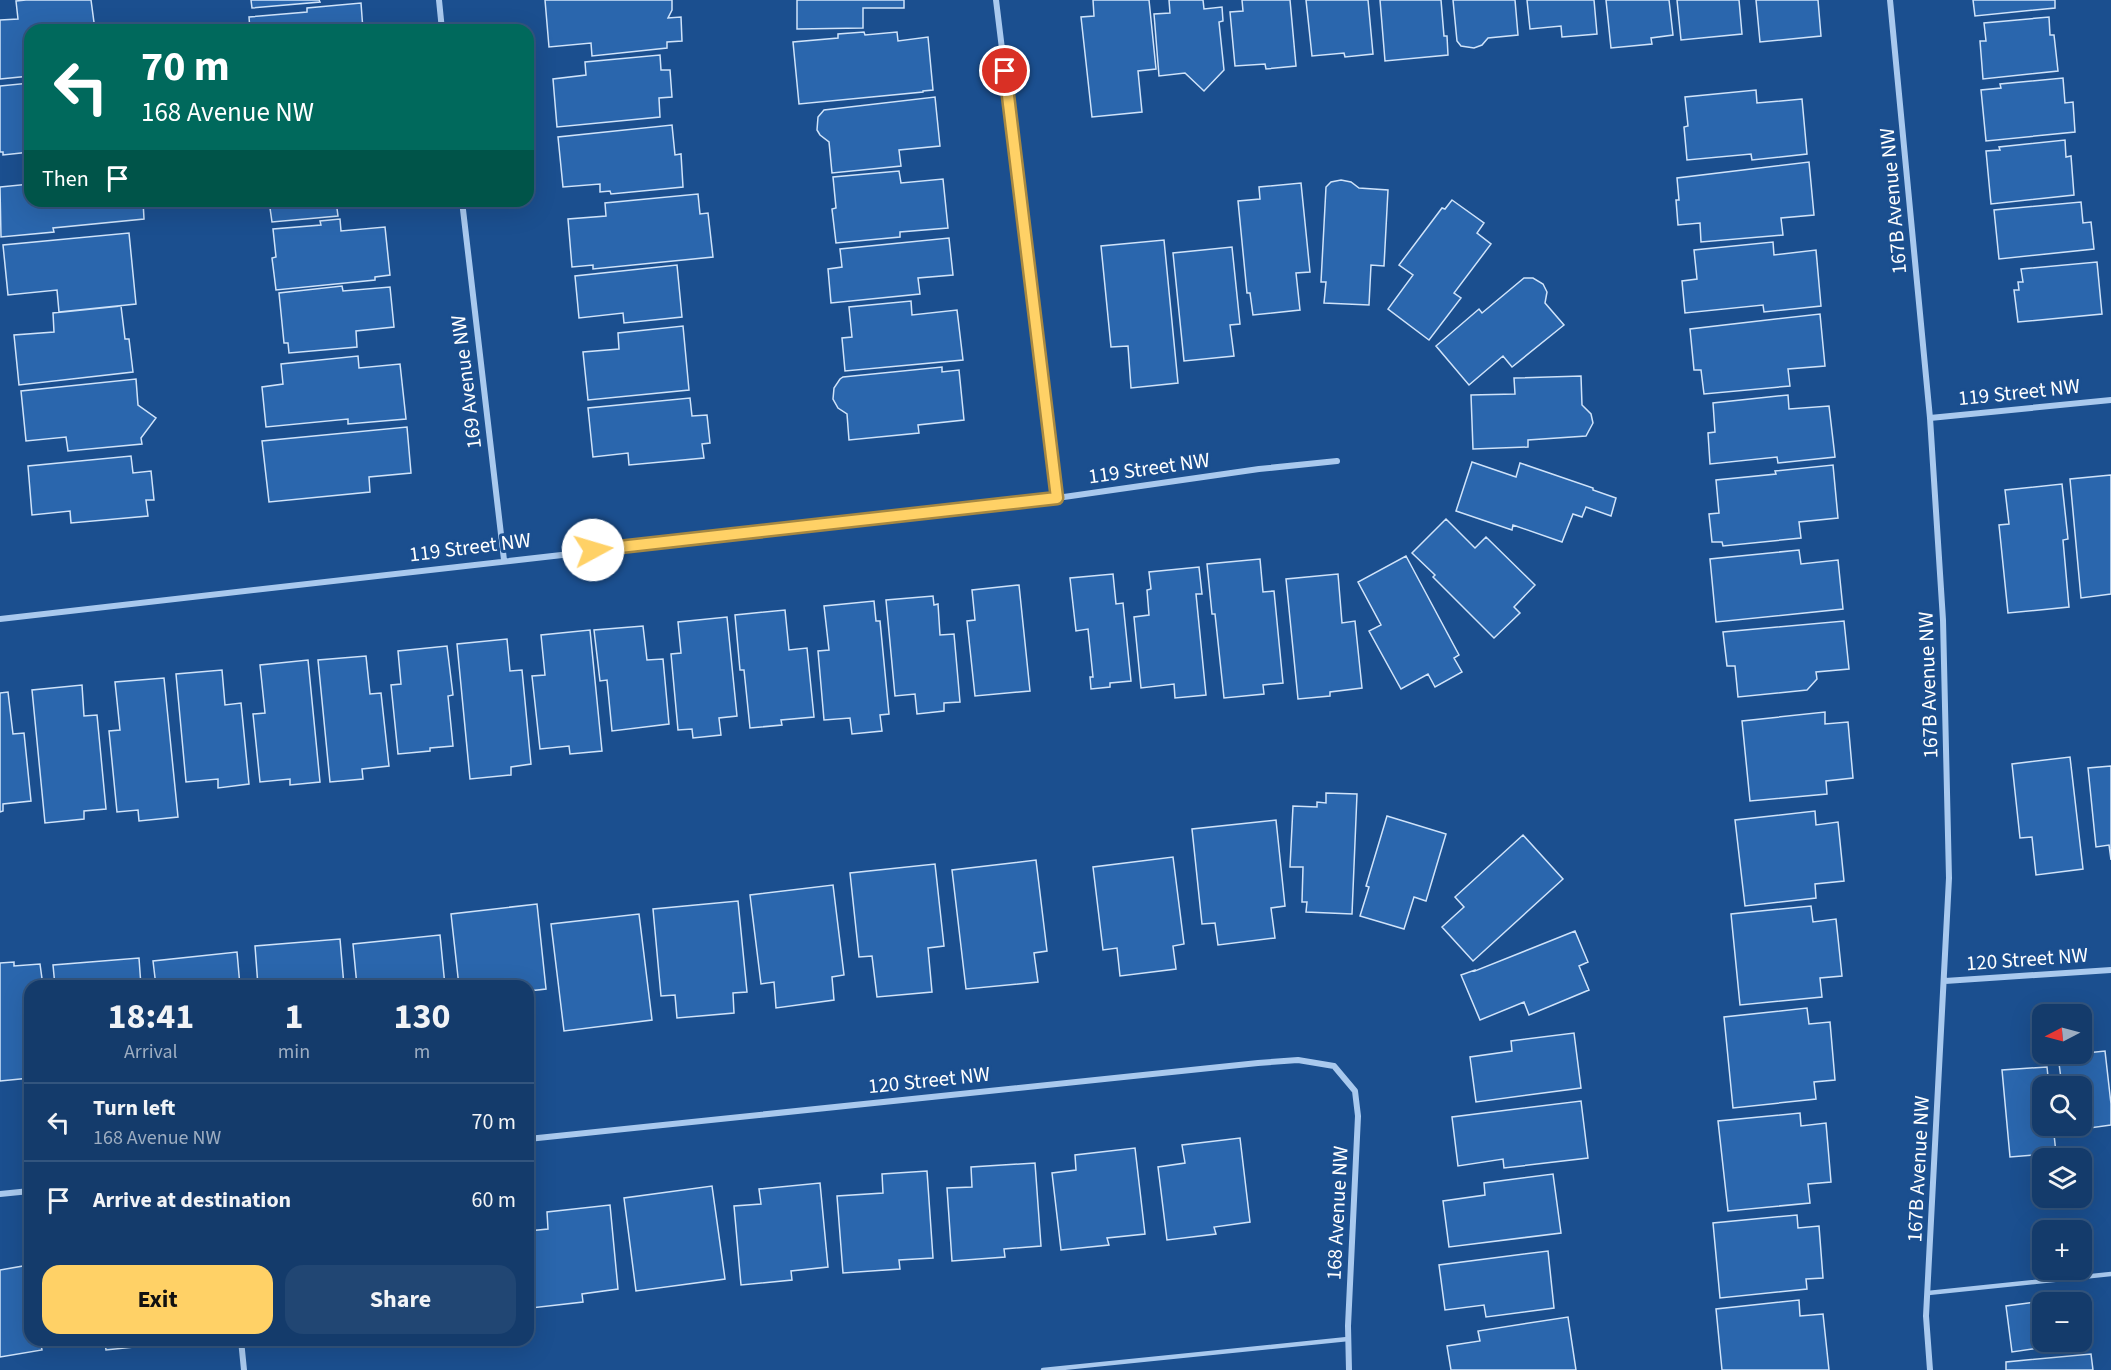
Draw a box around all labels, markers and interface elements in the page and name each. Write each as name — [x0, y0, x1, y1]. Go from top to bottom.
text: 70 m — [141, 37, 230, 97]
pin — [979, 45, 1030, 96]
icon: left — [42, 48, 120, 126]
icon: arrive — [988, 54, 1021, 87]
text: 168 Avenue NW — [141, 93, 314, 132]
street label: 167B Avenue NW — [1872, 126, 1914, 275]
icon: arrive — [101, 162, 134, 195]
text: Then — [42, 163, 89, 195]
street label: 169 Avenue NW — [443, 313, 489, 451]
street label: 119 Street NW — [1957, 371, 2082, 413]
street label: 119 Street NW — [1086, 445, 1212, 491]
position arrow — [561, 518, 625, 582]
street label: 119 Street NW — [407, 525, 533, 569]
street label: 167B Avenue NW — [1910, 611, 1946, 759]
street label: 120 Street NW — [1965, 940, 2090, 978]
text: 18:41 — [107, 991, 194, 1042]
text: 1 — [284, 991, 303, 1042]
text: 130 — [394, 991, 451, 1042]
north arrow — [2032, 1004, 2092, 1064]
map controls — [2032, 1004, 2092, 1352]
text: Arrival — [124, 1038, 178, 1066]
text: min — [278, 1038, 310, 1066]
text: m — [414, 1038, 430, 1066]
street label: 120 Street NW — [867, 1059, 992, 1101]
button: search — [2032, 1076, 2092, 1136]
text: Turn left — [93, 1092, 175, 1124]
street label: 167B Avenue NW — [1899, 1094, 1937, 1243]
icon: left — [42, 1106, 75, 1139]
text: 70 m — [471, 1106, 516, 1138]
text: 168 Avenue NW — [93, 1124, 221, 1152]
street label: 168 Avenue NW — [1319, 1145, 1356, 1281]
button: layers — [2032, 1148, 2092, 1208]
icon: arrive — [42, 1184, 75, 1217]
text: Arrive at destination — [93, 1184, 291, 1216]
text: 60 m — [471, 1184, 516, 1216]
button: + — [2032, 1220, 2092, 1280]
button: Exit — [42, 1265, 273, 1334]
button: Share — [285, 1265, 516, 1334]
button: − — [2032, 1292, 2092, 1352]

